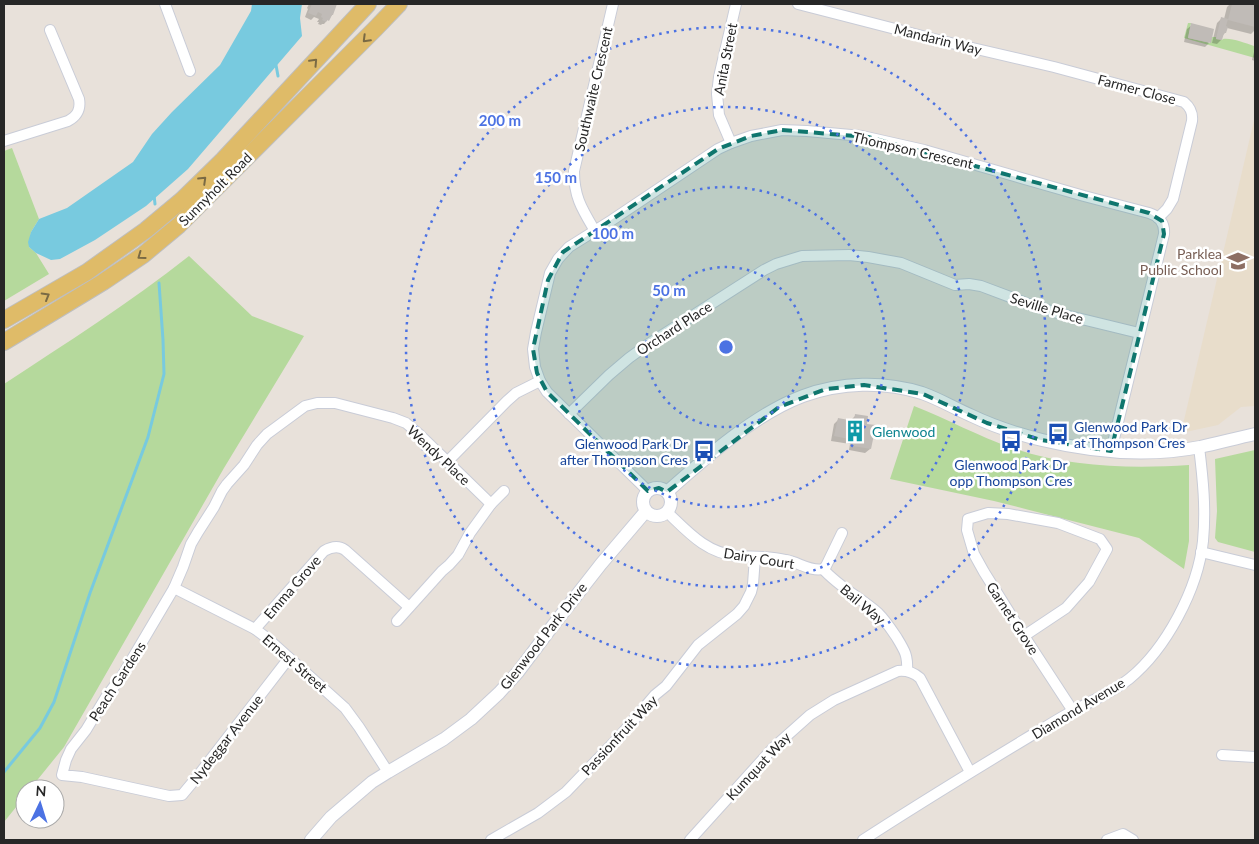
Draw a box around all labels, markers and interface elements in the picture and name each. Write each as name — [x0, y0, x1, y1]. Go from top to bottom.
street label: Mandarin Way — [892, 20, 984, 58]
street label: Anita Street — [710, 22, 740, 96]
street label: Southwaite Crescent — [570, 25, 616, 153]
one-way arrow — [363, 33, 372, 42]
one-way arrow — [308, 59, 317, 68]
street label: Farmer Close — [1096, 70, 1178, 108]
text: 200 m — [479, 111, 521, 129]
street label: Thompson Crescent — [851, 128, 975, 172]
street label: Sunnyholt Road — [175, 149, 255, 229]
text: 150 m — [535, 168, 577, 186]
one-way arrow — [197, 177, 206, 186]
text: 100 m — [592, 224, 634, 242]
place label: Parklea Public School — [1140, 245, 1222, 278]
school or university icon: Parklea Public School — [1225, 248, 1251, 274]
one-way arrow — [137, 250, 147, 259]
text: 50 m — [652, 281, 686, 299]
street label: Seville Place — [1008, 289, 1086, 327]
one-way arrow — [41, 292, 50, 302]
street label: Orchard Place — [633, 297, 715, 359]
centre of rings — [717, 338, 735, 356]
building icon: Glenwood — [842, 418, 868, 444]
place label: Glenwood Park Dr at Thompson Cres — [1074, 418, 1187, 451]
bus stop icon: Glenwood Park Dr at Thompson Cres — [1045, 421, 1071, 447]
street label: Wendy Place — [404, 422, 474, 488]
place label: Glenwood — [872, 423, 935, 440]
bus stop icon: Glenwood Park Dr opp Thompson Cres — [998, 428, 1024, 454]
place label: Glenwood Park Dr after Thompson Cres — [560, 435, 688, 468]
bus stop icon: Glenwood Park Dr after Thompson Cres — [691, 438, 717, 464]
place label: Glenwood Park Dr opp Thompson Cres — [949, 456, 1073, 489]
street label: Dairy Court — [722, 544, 796, 572]
street label: Emma Grove — [260, 552, 324, 622]
street label: Glenwood Park Drive — [496, 579, 590, 693]
street label: Garnet Grove — [983, 579, 1043, 657]
street label: Bail Way — [837, 580, 890, 628]
street label: Ernest Street — [259, 630, 331, 696]
street label: Peach Gardens — [85, 638, 149, 724]
street label: Diamond Avenue — [1028, 674, 1128, 742]
street label: Nydeggar Avenue — [186, 691, 266, 787]
street label: Passionfruit Way — [577, 691, 661, 779]
street label: Kumquat Way — [722, 728, 794, 804]
north arrow — [15, 779, 65, 829]
text: N — [35, 782, 47, 799]

